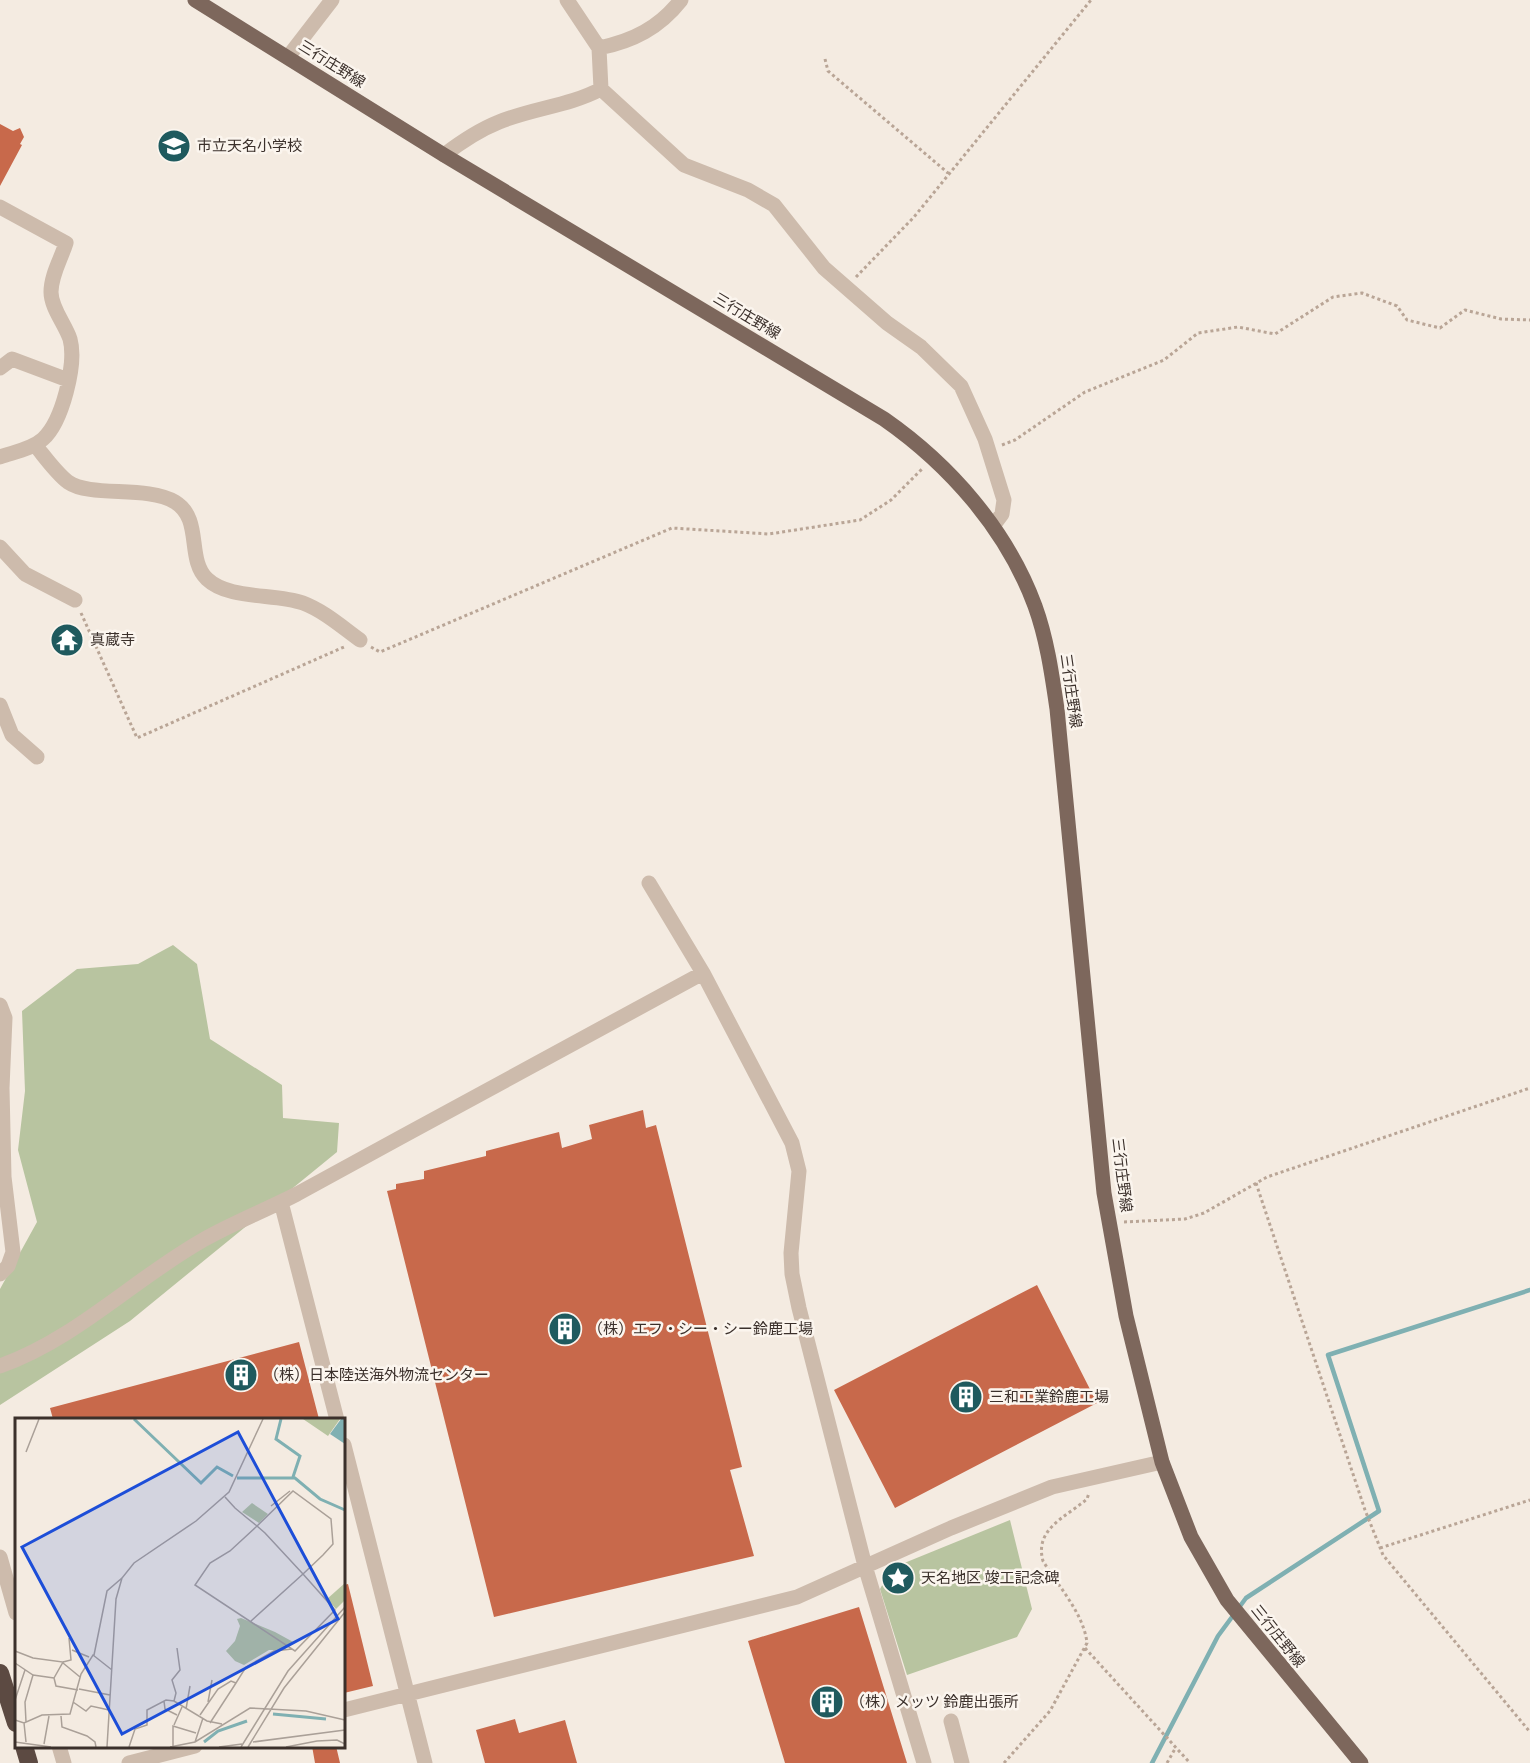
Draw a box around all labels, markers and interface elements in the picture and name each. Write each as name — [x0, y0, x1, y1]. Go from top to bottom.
street label: 三行庄野線 — [295, 36, 369, 92]
school or university icon: 市立天名小学校 — [156, 128, 192, 164]
place label: 市立天名小学校 — [197, 137, 302, 155]
street label: 三行庄野線 — [710, 289, 784, 343]
temple icon: 真蔵寺 — [49, 622, 85, 658]
place label: 真蔵寺 — [90, 631, 135, 649]
street label: 三行庄野線 — [1057, 653, 1085, 729]
street label: 三行庄野線 — [1108, 1137, 1136, 1213]
building icon: （株）エフ・シー・シー鈴鹿工場 — [547, 1311, 583, 1347]
place label: （株）エフ・シー・シー鈴鹿工場 — [588, 1320, 813, 1338]
building icon: （株）日本陸送海外物流センター — [223, 1357, 259, 1393]
place label: （株）日本陸送海外物流センター — [264, 1366, 489, 1384]
building icon: 三和工業鈴鹿工場 — [948, 1379, 984, 1415]
place label: 三和工業鈴鹿工場 — [989, 1388, 1109, 1406]
inset map — [15, 1418, 345, 1748]
place icon: 天名地区 竣工記念碑 — [880, 1560, 916, 1596]
place label: 天名地区 竣工記念碑 — [921, 1569, 1060, 1587]
street label: 三行庄野線 — [1247, 1601, 1309, 1671]
building icon: （株）メッツ 鈴鹿出張所 — [809, 1684, 845, 1720]
place label: （株）メッツ 鈴鹿出張所 — [850, 1693, 1019, 1711]

